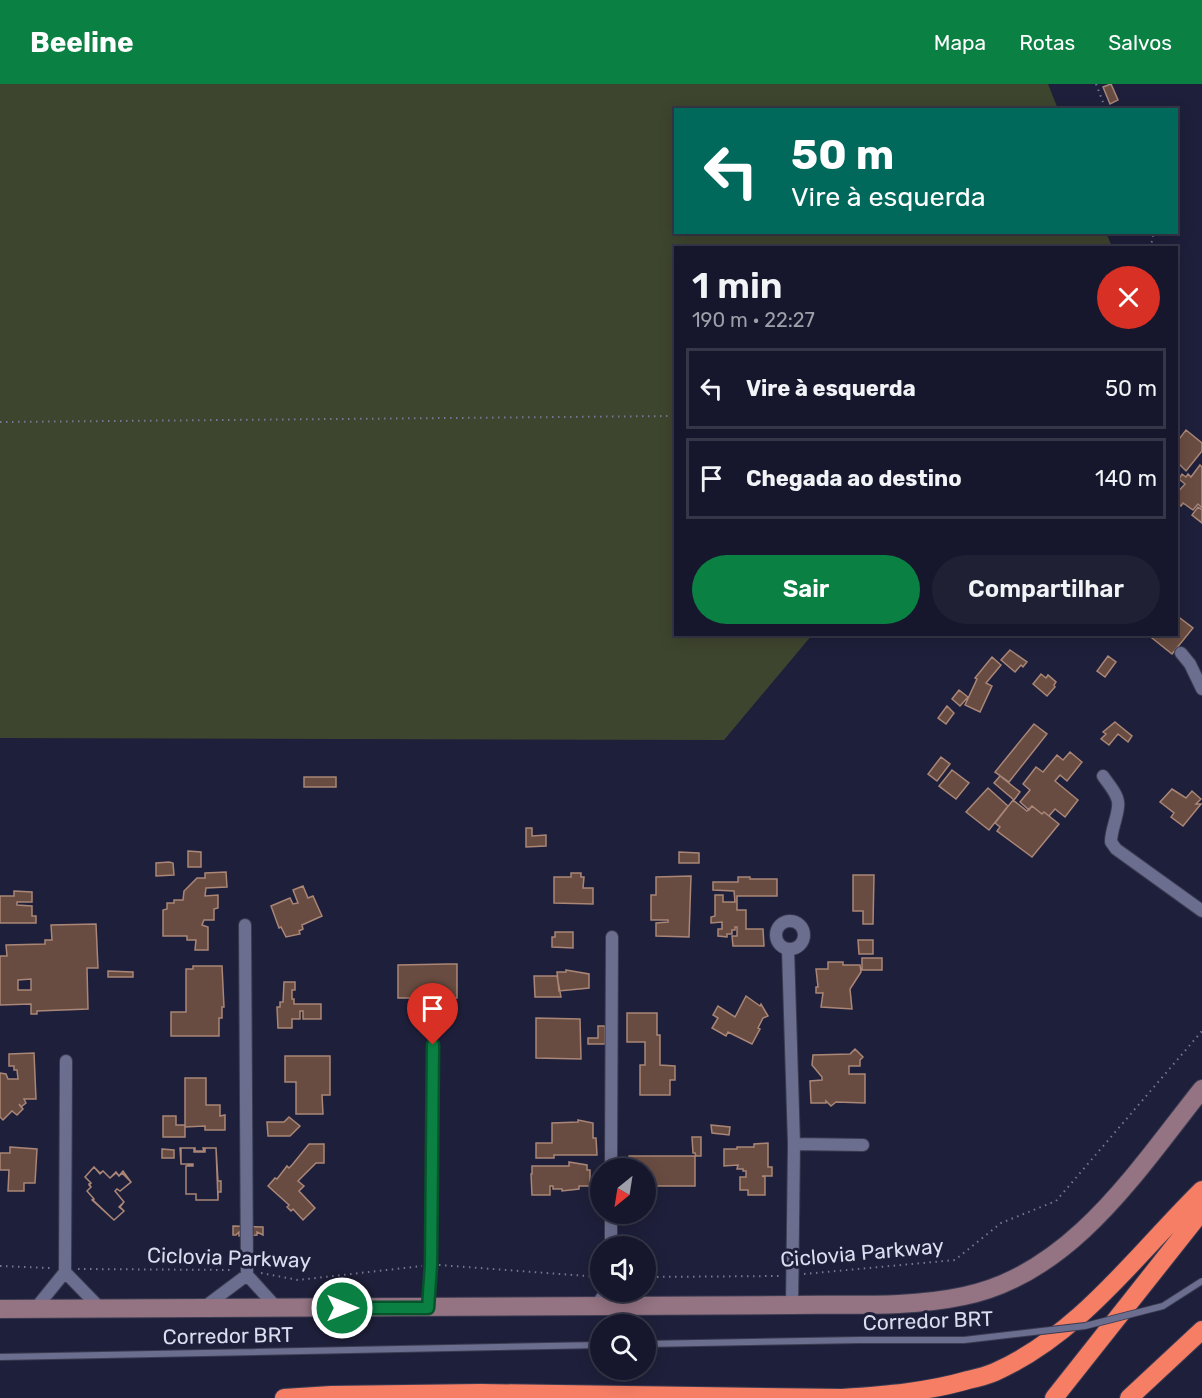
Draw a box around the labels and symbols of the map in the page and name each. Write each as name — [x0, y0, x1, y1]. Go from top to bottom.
pin — [407, 983, 458, 1045]
north arrow — [590, 1158, 656, 1224]
street label: Ciclovia Parkway — [779, 1233, 945, 1272]
street label: Ciclovia Parkway — [147, 1242, 312, 1273]
position arrow — [310, 1276, 374, 1340]
street label: Corredor BRT — [862, 1306, 994, 1335]
street label: Corredor BRT — [163, 1322, 293, 1349]

